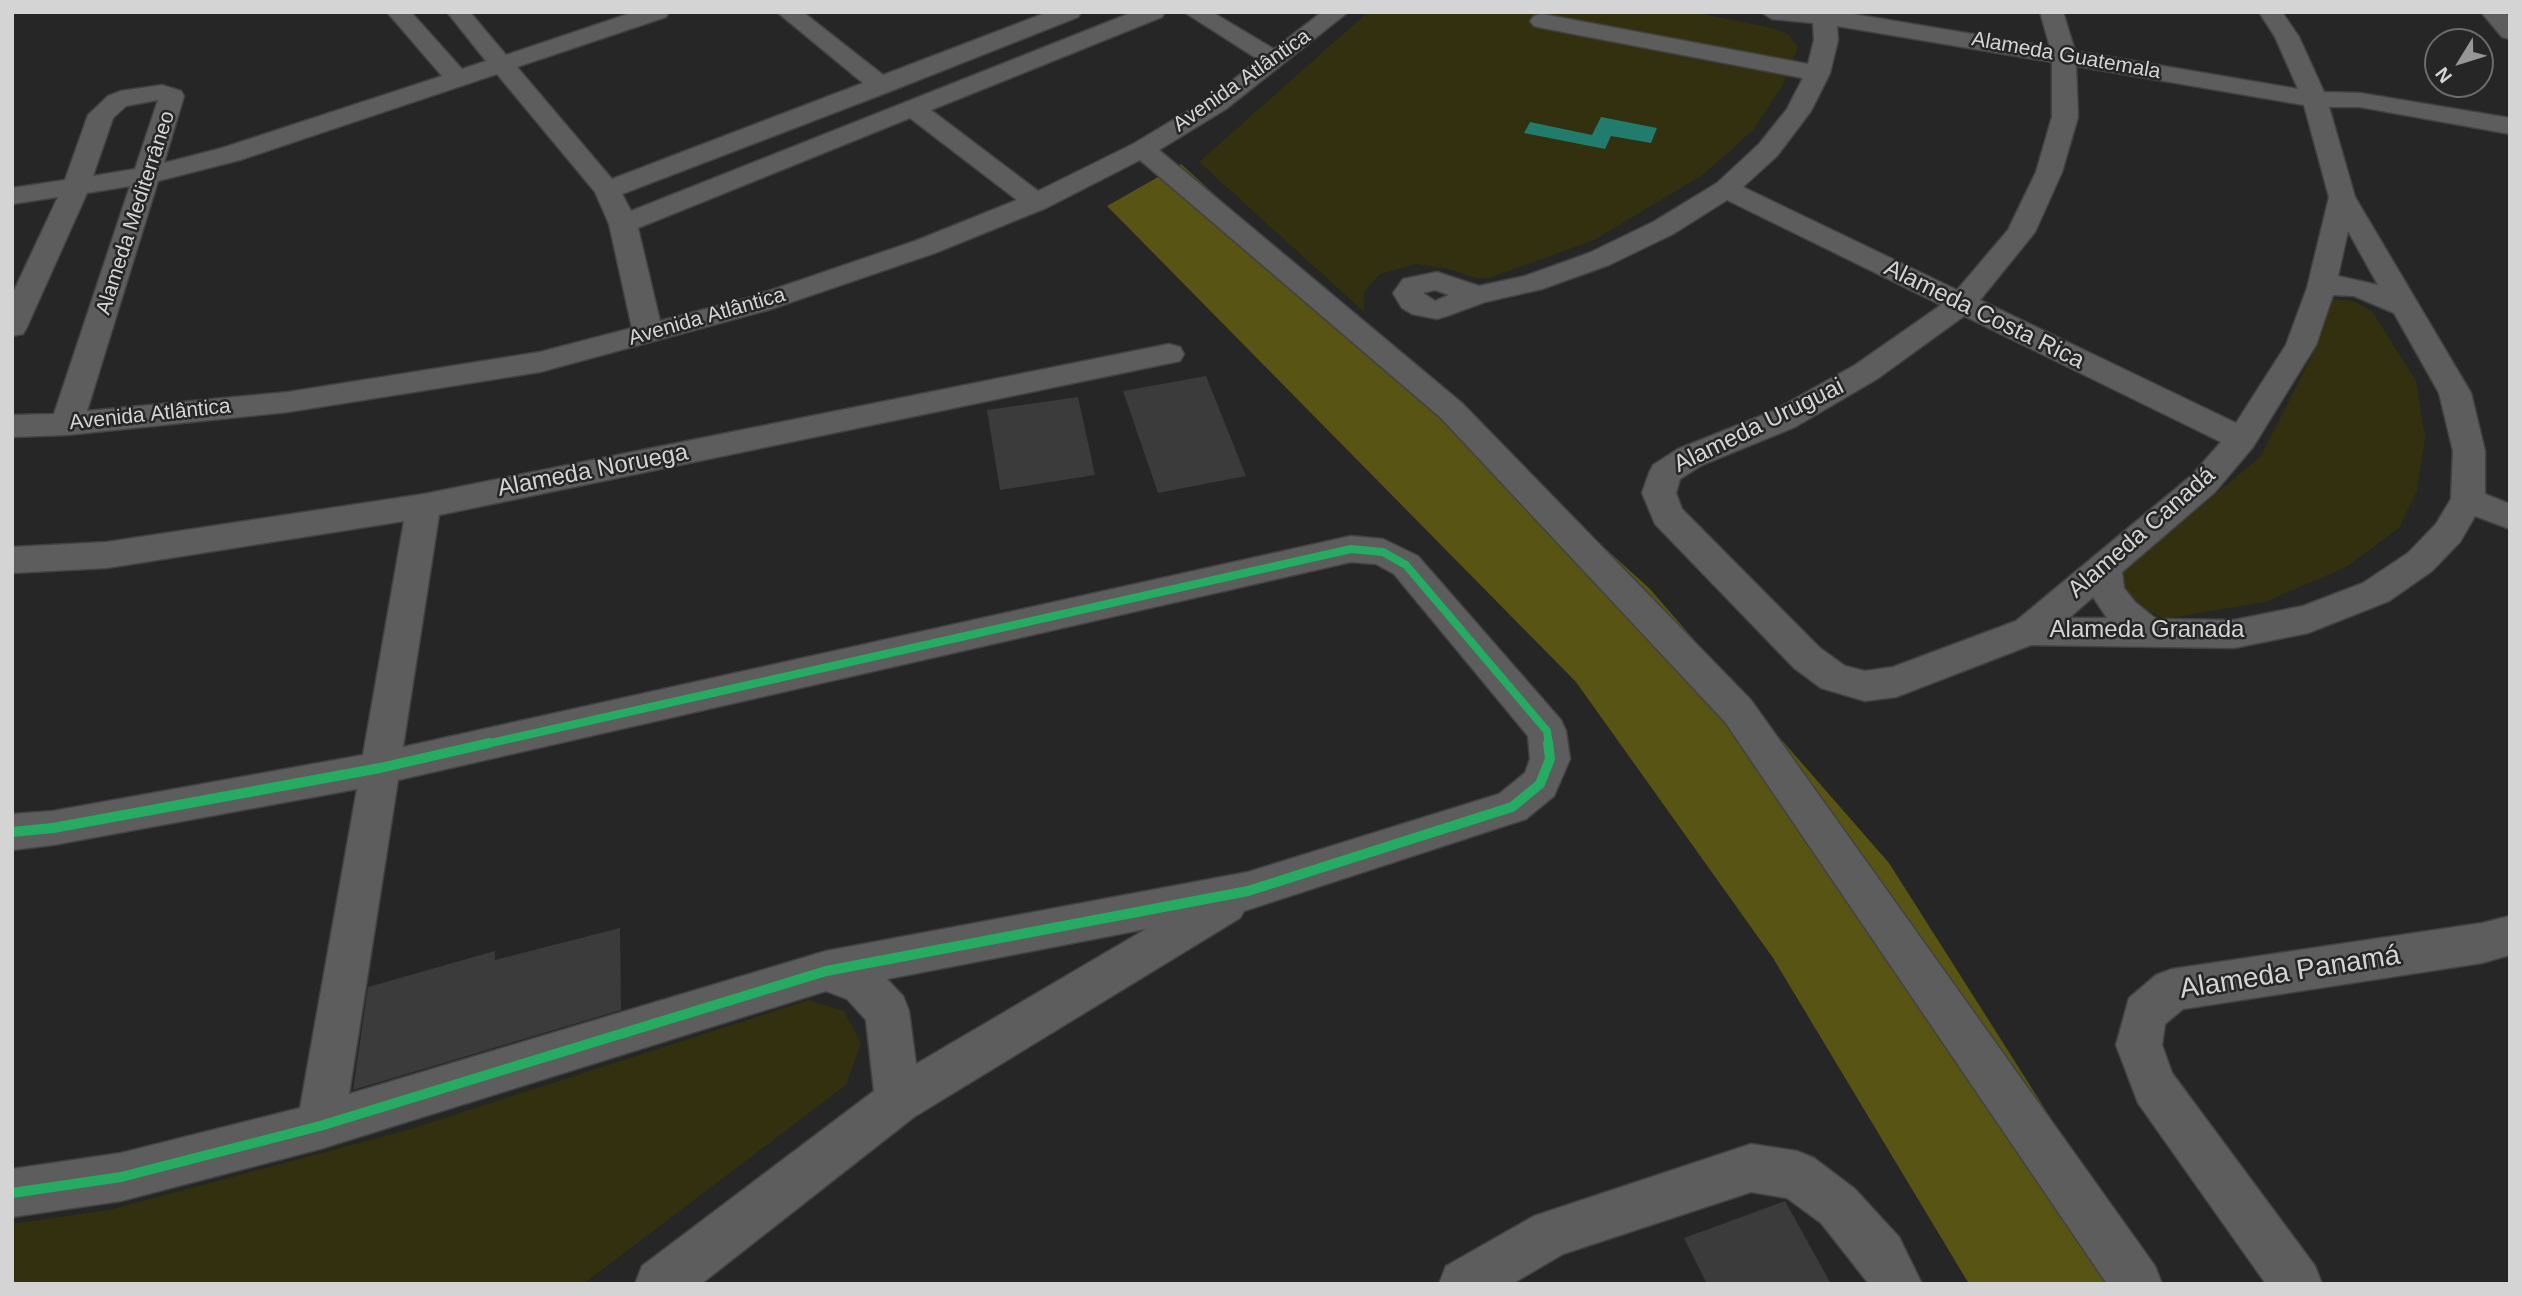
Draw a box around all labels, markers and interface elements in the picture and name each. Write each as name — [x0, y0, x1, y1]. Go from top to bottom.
street label: Avenida Atlântica — [1168, 24, 1316, 138]
street label: Alameda Guatemala — [1970, 27, 2162, 85]
north arrow — [2424, 28, 2494, 98]
text: N — [2431, 63, 2456, 87]
street label: Alameda Mediterrâneo — [91, 108, 181, 318]
street label: Alameda Costa Rica — [1879, 254, 2089, 376]
street label: Avenida Atlântica — [626, 283, 788, 351]
street label: Alameda Uruguai — [1669, 372, 1849, 480]
street label: Avenida Atlântica — [68, 394, 232, 436]
street label: Alameda Noruega — [495, 438, 691, 504]
street label: Alameda Canadá — [2063, 461, 2221, 605]
street label: Alameda Granada — [2050, 616, 2244, 644]
street label: Alameda Panamá — [2177, 939, 2403, 1007]

